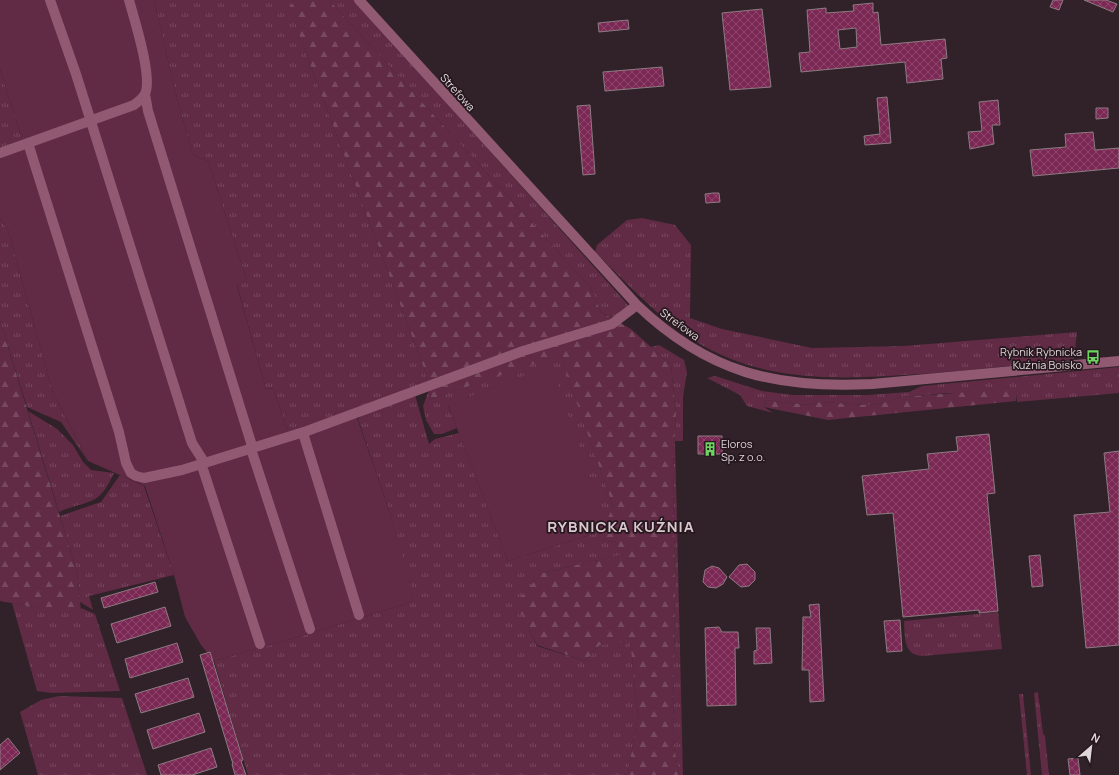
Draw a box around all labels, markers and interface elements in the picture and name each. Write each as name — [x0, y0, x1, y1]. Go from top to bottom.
street label: Strefowa — [437, 70, 479, 114]
street label: Strefowa — [657, 305, 703, 343]
place label: Rybnik Rybnicka Kuźnia Boisko — [1000, 344, 1082, 372]
bus stop icon: Rybnik Rybnicka Kuźnia Boisko — [1085, 349, 1101, 365]
place label: Eloros Sp. z o.o. — [721, 436, 765, 464]
building icon: Eloros Sp. z o.o. — [702, 441, 718, 457]
district label: RYBNICKA KUŹNIA — [547, 516, 695, 537]
north arrow — [1071, 727, 1111, 767]
text: N — [1089, 729, 1103, 746]

